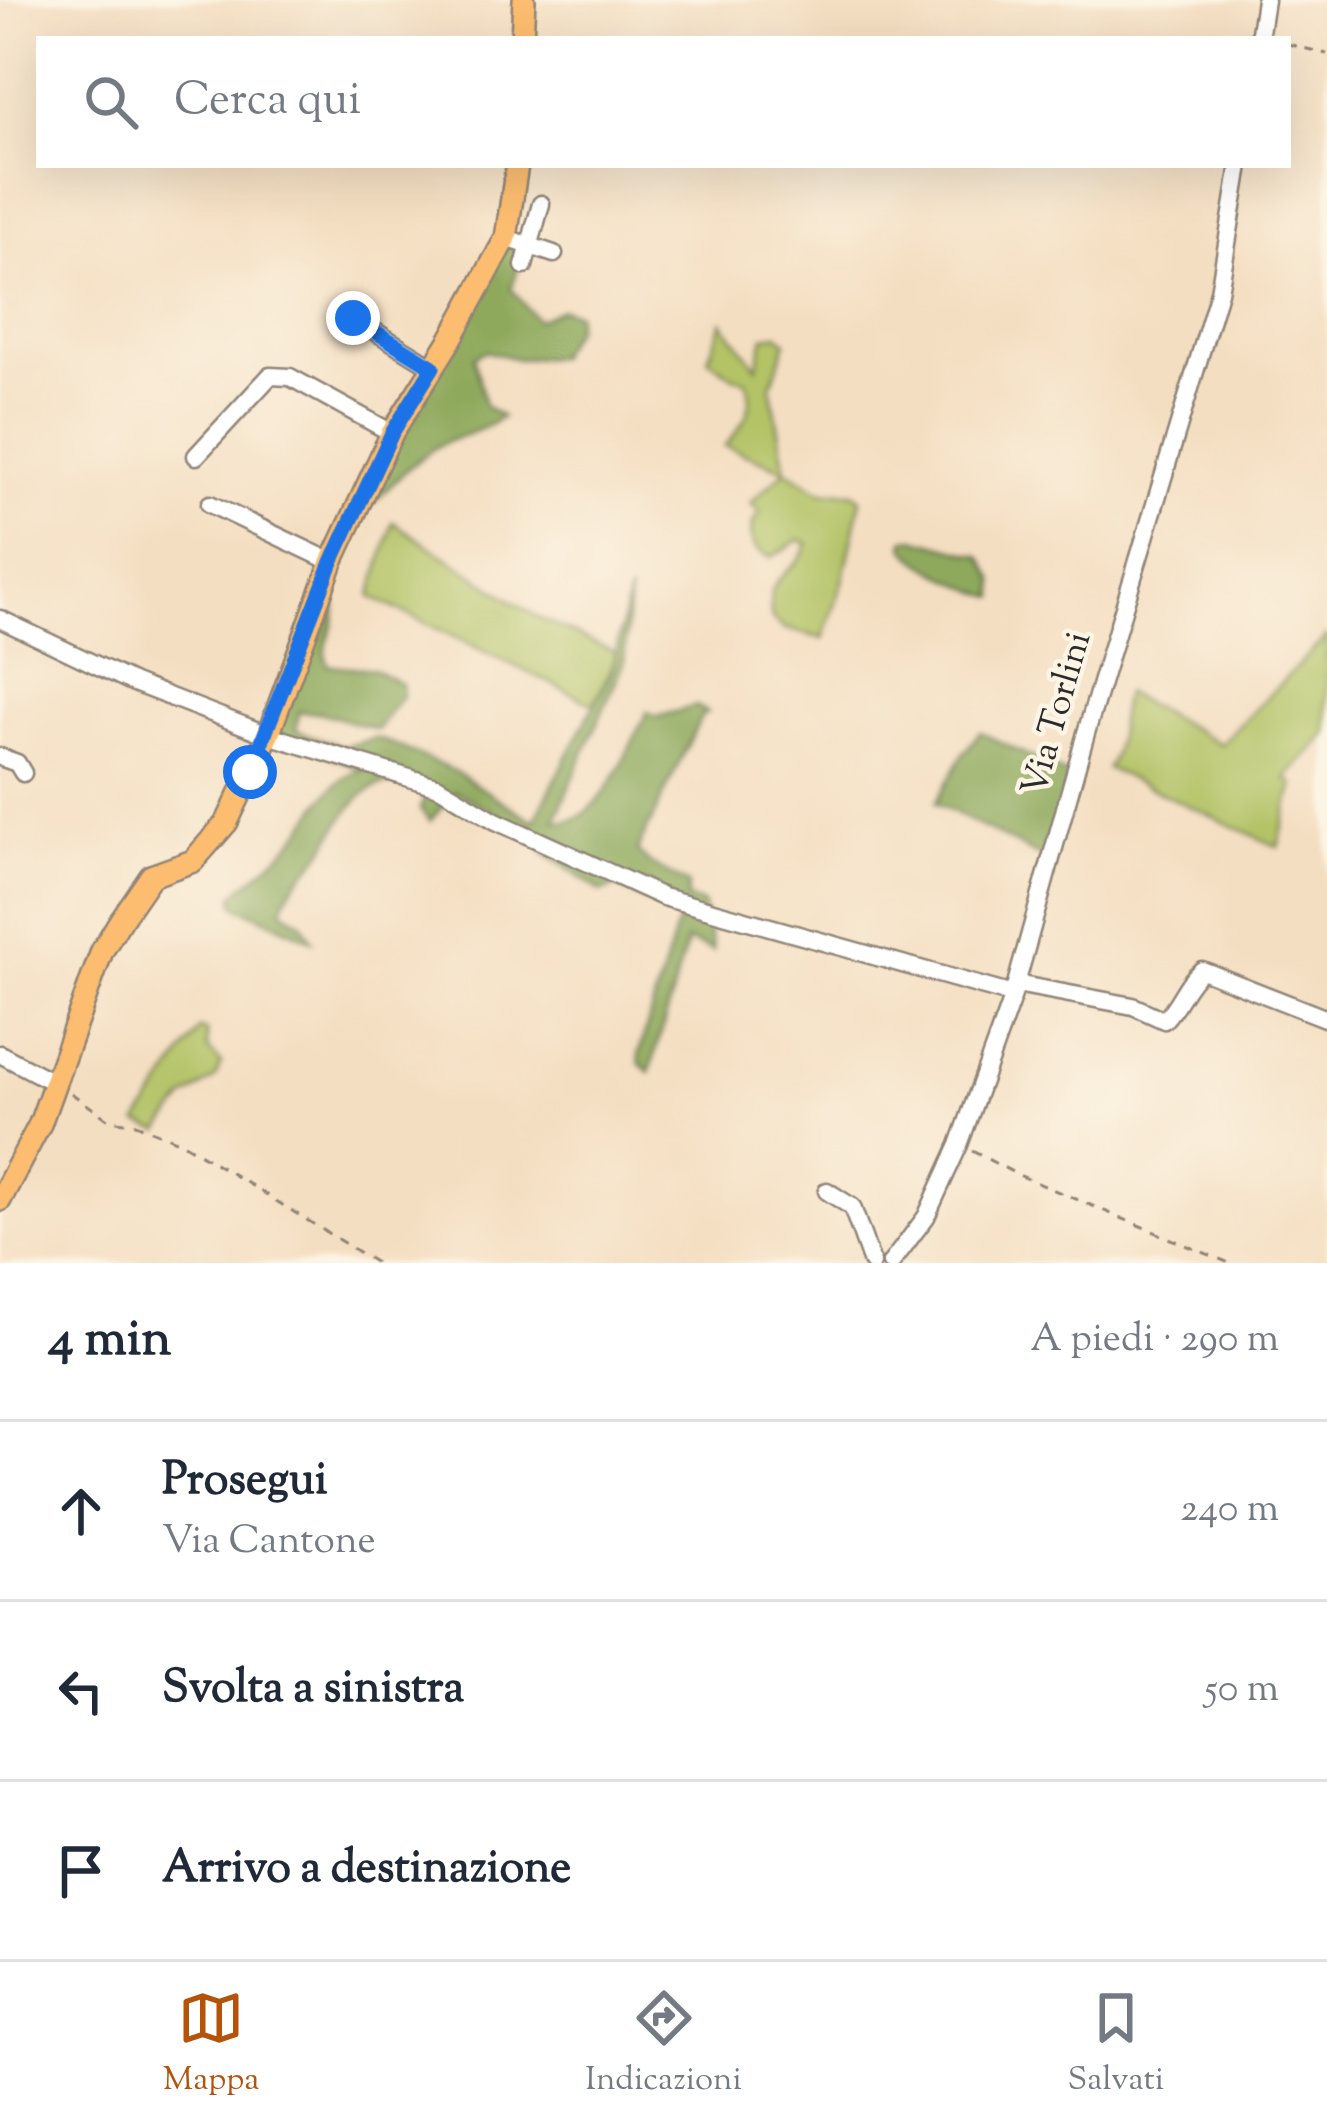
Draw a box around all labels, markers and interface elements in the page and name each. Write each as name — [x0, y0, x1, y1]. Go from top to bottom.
search box — [36, 36, 1291, 168]
icon: search — [78, 69, 144, 135]
text: Cerca qui — [174, 70, 361, 135]
route end — [326, 291, 380, 345]
street label: Via Torlini — [1010, 626, 1106, 802]
route start — [223, 745, 277, 799]
text: 4 min — [48, 1305, 171, 1378]
text: A piedi · 290 m — [1030, 1313, 1279, 1369]
text: Prosegui — [162, 1450, 328, 1515]
icon: ahead — [48, 1478, 114, 1544]
text: 240 m — [1180, 1483, 1279, 1539]
text: Via Cantone — [162, 1515, 376, 1571]
icon: left — [48, 1658, 114, 1724]
text: Svolta a sinistra — [162, 1658, 464, 1723]
text: 50 m — [1204, 1663, 1279, 1719]
icon: arrive — [48, 1838, 114, 1904]
text: Arrivo a destinazione — [162, 1838, 571, 1903]
tab: Mappa — [163, 1985, 260, 2105]
tab: Indicazioni — [585, 1985, 742, 2105]
tab: Salvati — [1068, 1985, 1164, 2105]

